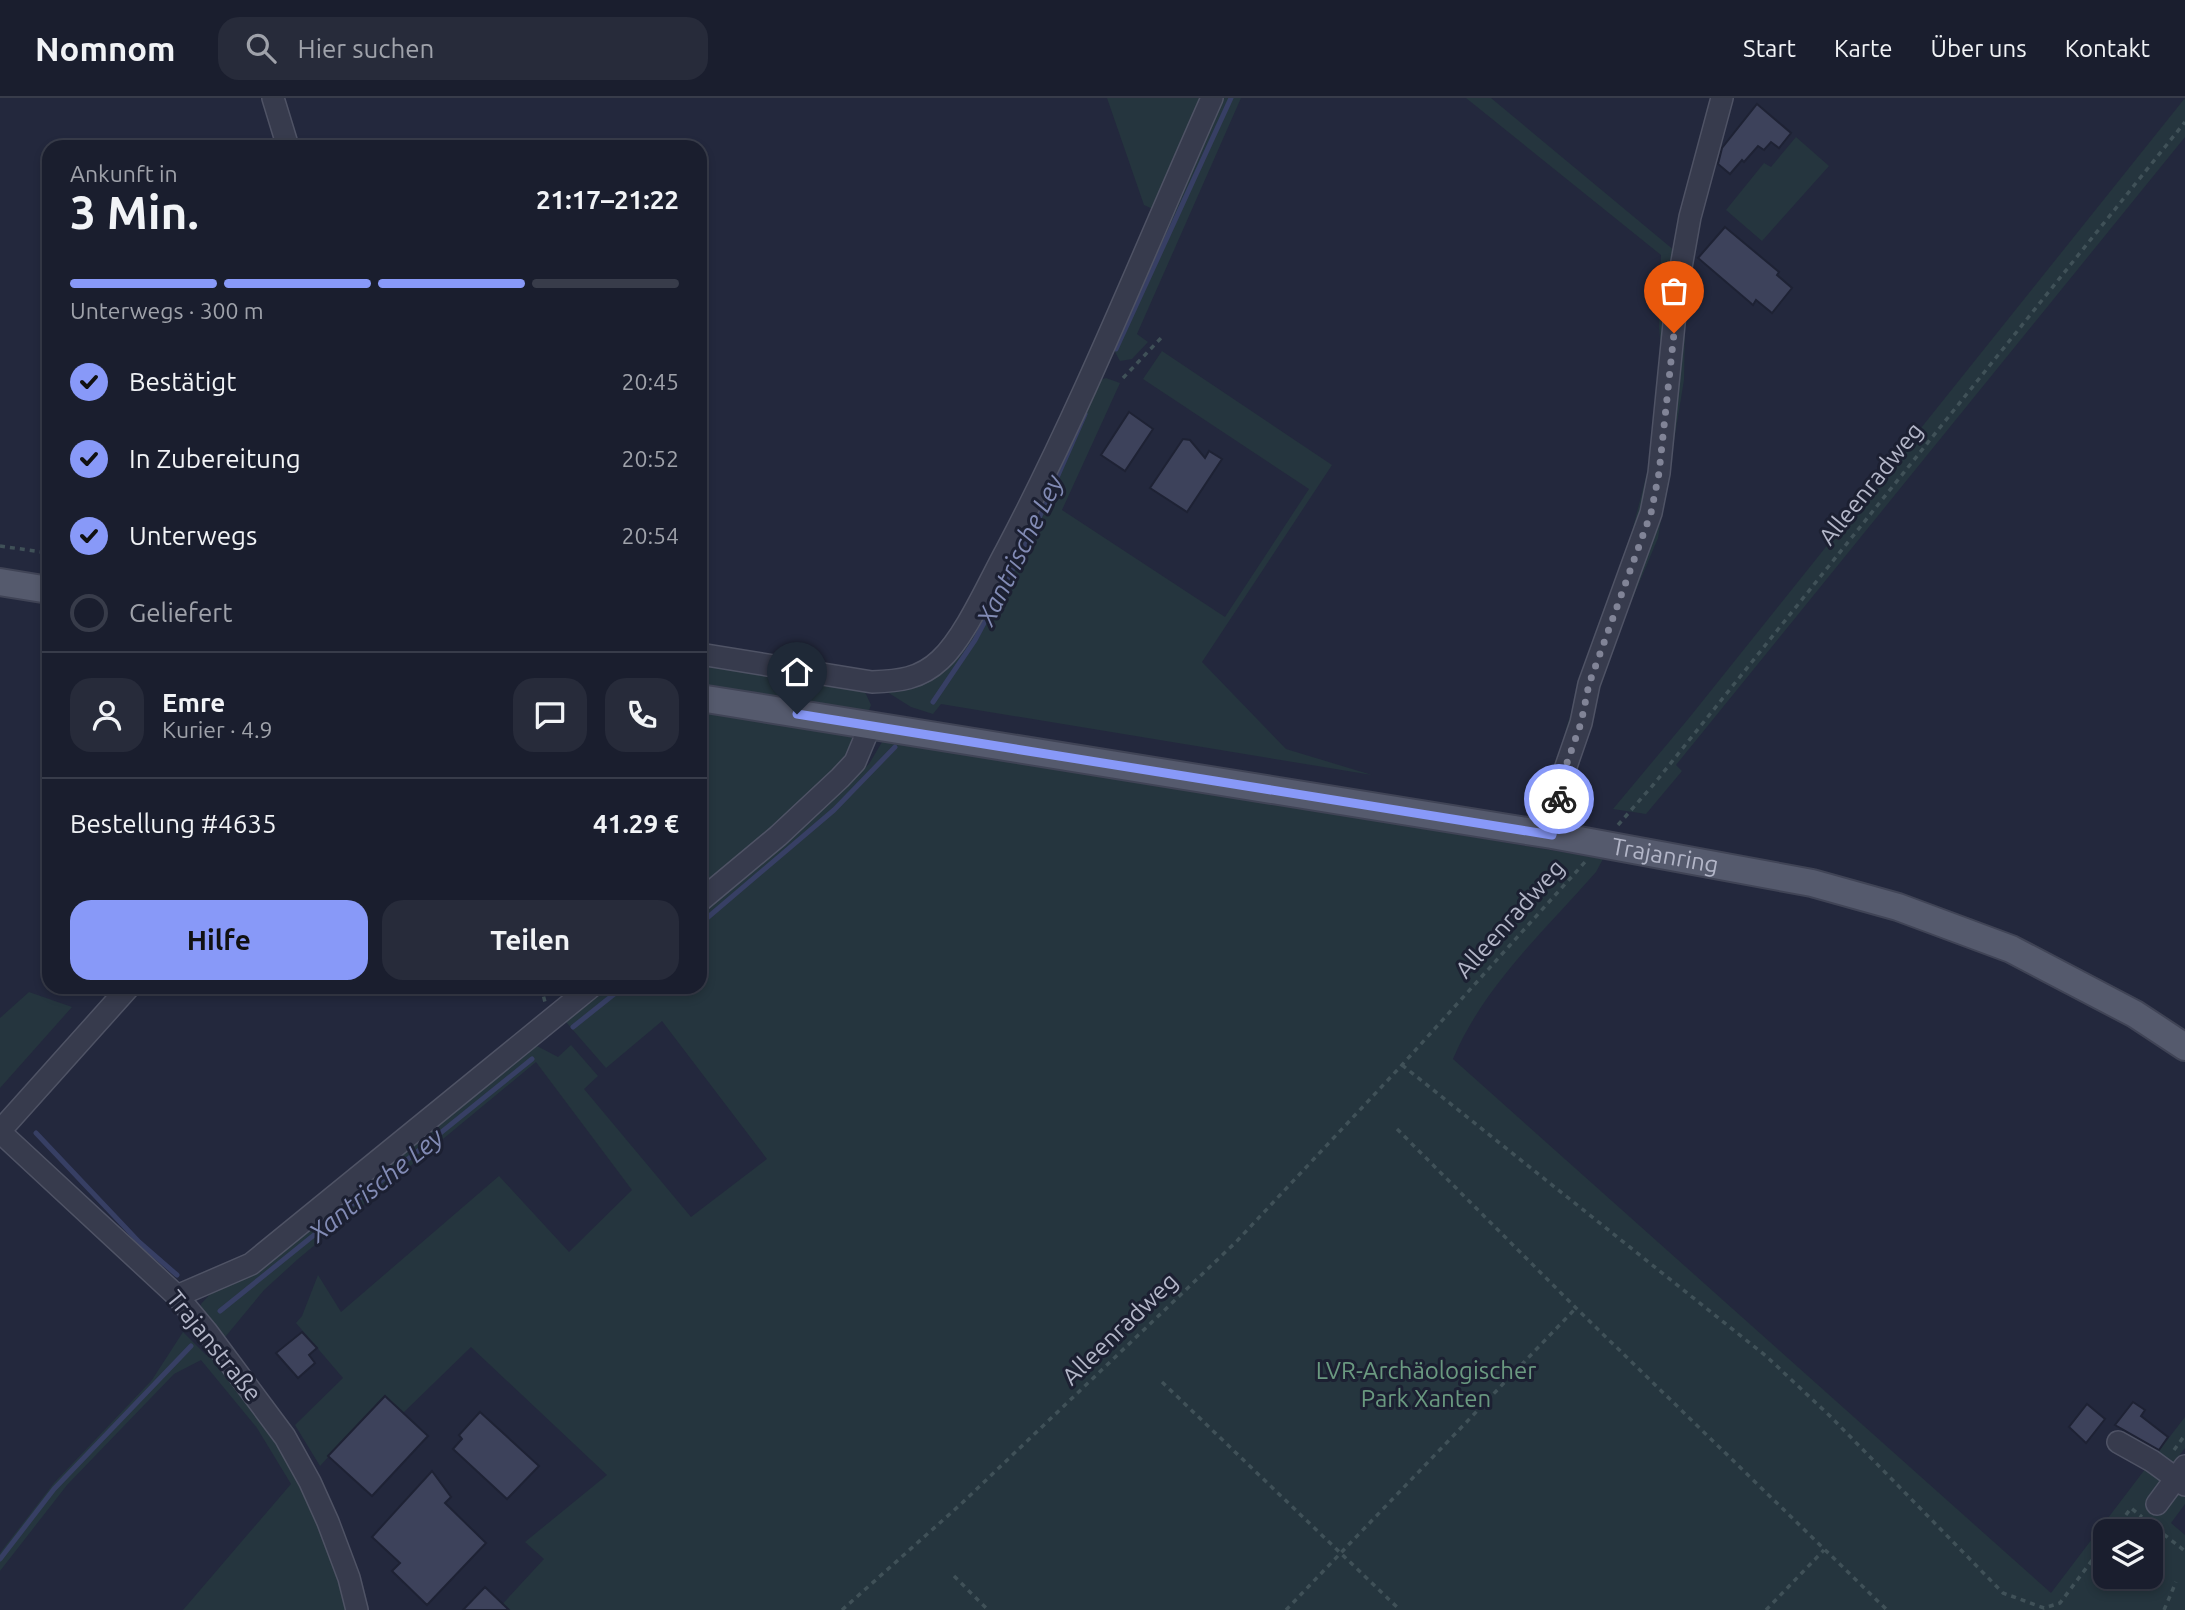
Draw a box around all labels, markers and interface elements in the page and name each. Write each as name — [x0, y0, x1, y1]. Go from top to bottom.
search box — [218, 17, 708, 80]
icon: search — [242, 29, 280, 67]
text: Nomnom — [35, 30, 176, 67]
text: Hier suchen — [298, 34, 434, 63]
text: Start — [1743, 35, 1796, 62]
text: Karte — [1834, 35, 1893, 62]
text: Über uns — [1931, 35, 2027, 62]
text: Kontakt — [2065, 35, 2150, 62]
text: Ankunft in — [70, 161, 178, 186]
text: 21:17–21:22 — [536, 185, 679, 214]
text: 3 Min. — [70, 186, 199, 238]
pin — [1644, 261, 1704, 333]
icon: bag — [1655, 272, 1693, 310]
text: Unterwegs · 300 m — [70, 298, 264, 323]
icon: check — [70, 363, 108, 401]
text: Bestätigt — [129, 367, 236, 396]
text: 20:45 — [621, 369, 679, 394]
street label: Alleenradweg — [1813, 417, 1928, 550]
icon: check — [70, 440, 108, 478]
text: In Zubereitung — [129, 444, 301, 473]
text: 20:52 — [621, 446, 679, 471]
water label: Xantrische Ley — [970, 470, 1069, 631]
icon: check — [70, 517, 108, 555]
text: Unterwegs — [129, 521, 257, 550]
text: 20:54 — [621, 523, 679, 548]
text: Geliefert — [129, 598, 232, 627]
pin — [767, 642, 827, 714]
icon: home — [778, 653, 816, 691]
button: person — [70, 678, 144, 752]
button: chat — [513, 678, 587, 752]
button: phone — [605, 678, 679, 752]
text: Emre — [162, 688, 225, 717]
text: Kurier · 4.9 — [162, 717, 273, 742]
courier — [1524, 764, 1594, 834]
icon: bike — [1540, 780, 1578, 818]
text: Bestellung #4635 — [70, 809, 277, 838]
text: 41.29 € — [593, 809, 679, 838]
street label: Trajanring — [1610, 832, 1721, 879]
street label: Alleenradweg — [1450, 854, 1570, 983]
button: Hilfe — [70, 900, 368, 980]
button: Teilen — [382, 900, 679, 980]
water label: Xantrische Ley — [302, 1122, 449, 1248]
street label: Alleenradweg — [1057, 1267, 1183, 1390]
street label: Trajanstraße — [161, 1285, 267, 1407]
park label: LVR-Archäologischer Park Xanten — [1316, 1357, 1536, 1412]
map controls — [2093, 1519, 2163, 1589]
button: layers — [2093, 1519, 2163, 1589]

